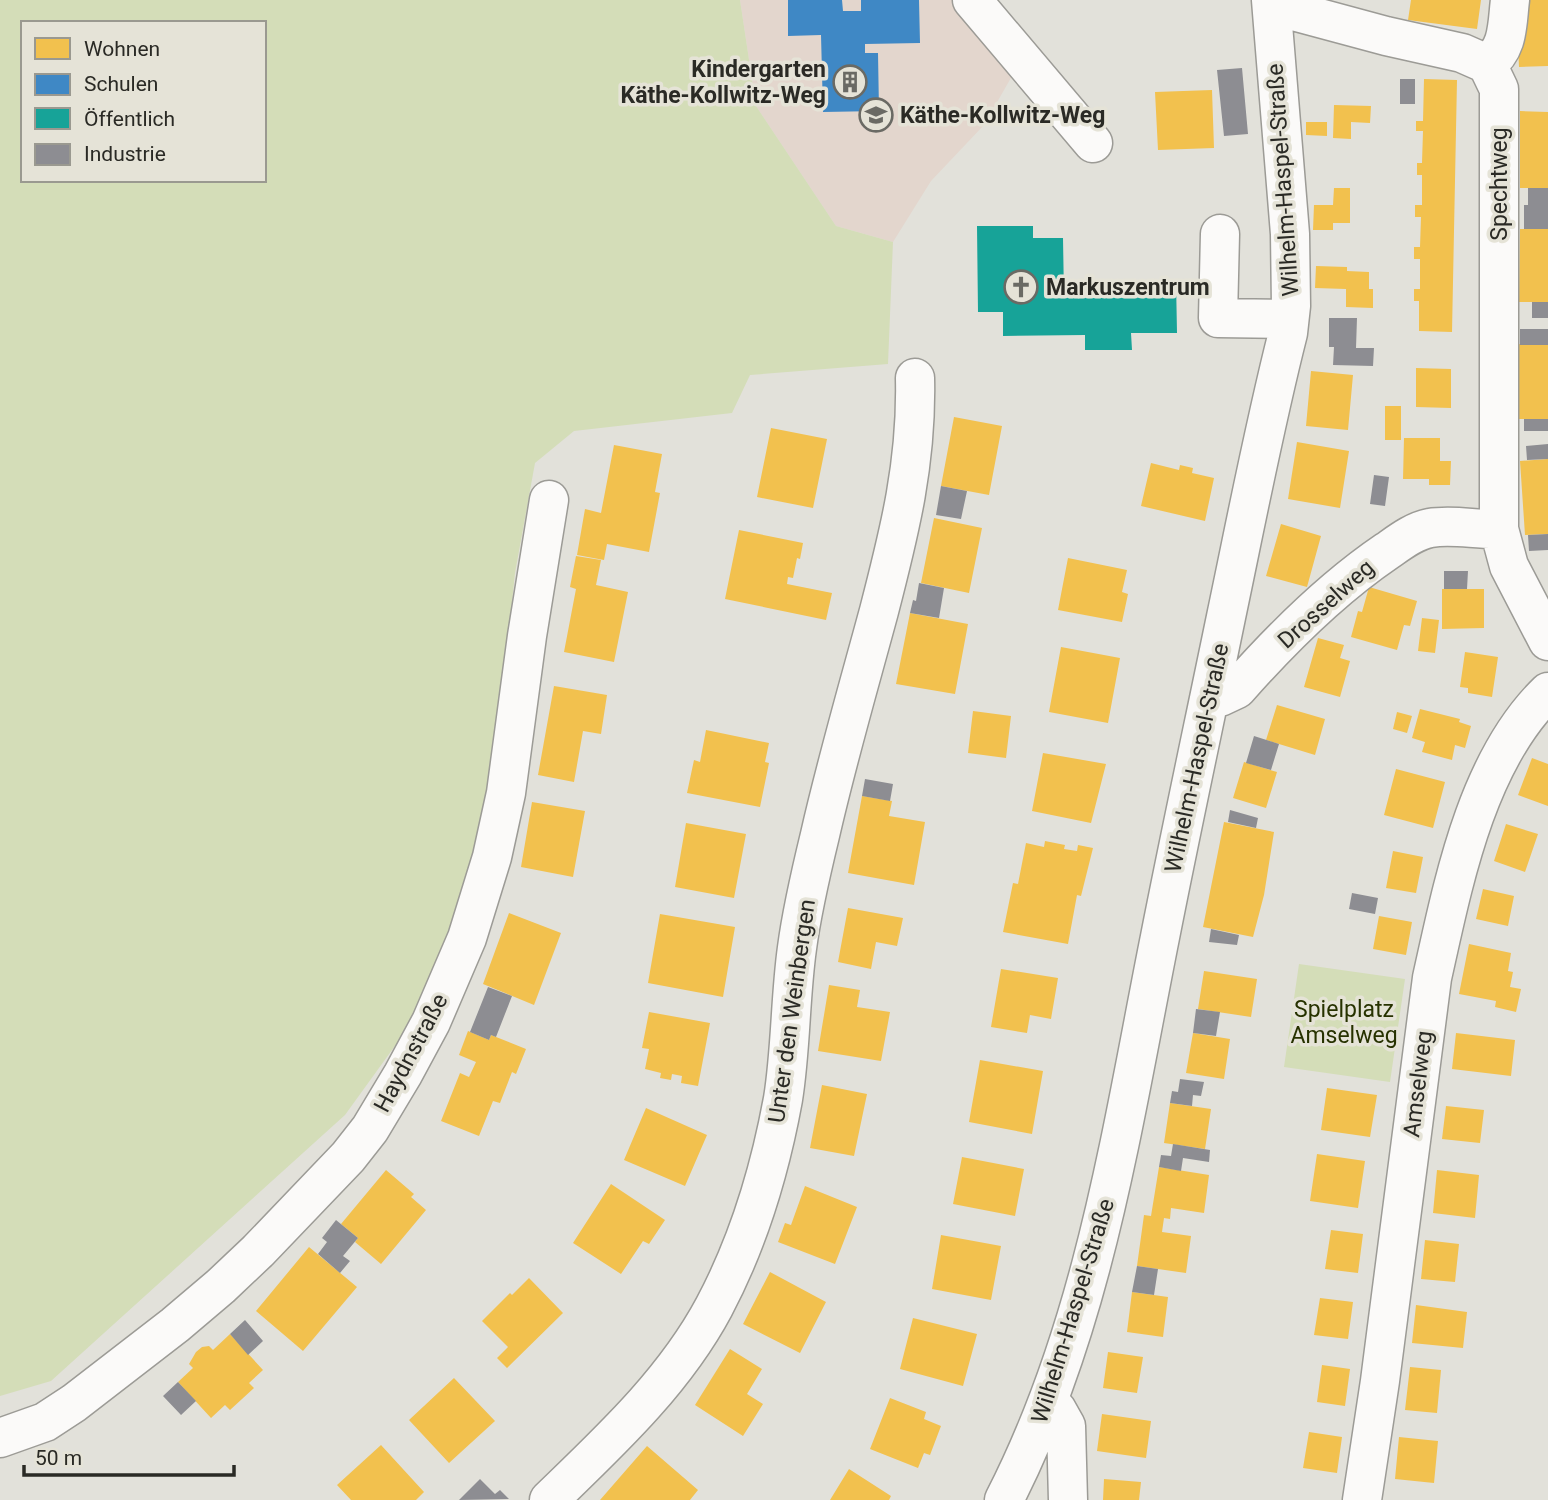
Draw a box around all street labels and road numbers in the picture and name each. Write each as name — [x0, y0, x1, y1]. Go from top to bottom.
street label: Wilhelm-Haspel-Straße — [1261, 63, 1305, 297]
street label: Spechtweg — [1486, 127, 1513, 241]
street label: Drosselweg — [1272, 554, 1380, 654]
street label: Wilhelm-Haspel-Straße — [1160, 641, 1234, 875]
street label: Unter den Weinbergen — [763, 897, 821, 1125]
street label: Haydnstraße — [368, 989, 454, 1117]
street label: Amselweg — [1398, 1029, 1438, 1139]
street label: Wilhelm-Haspel-Straße — [1026, 1195, 1120, 1427]

